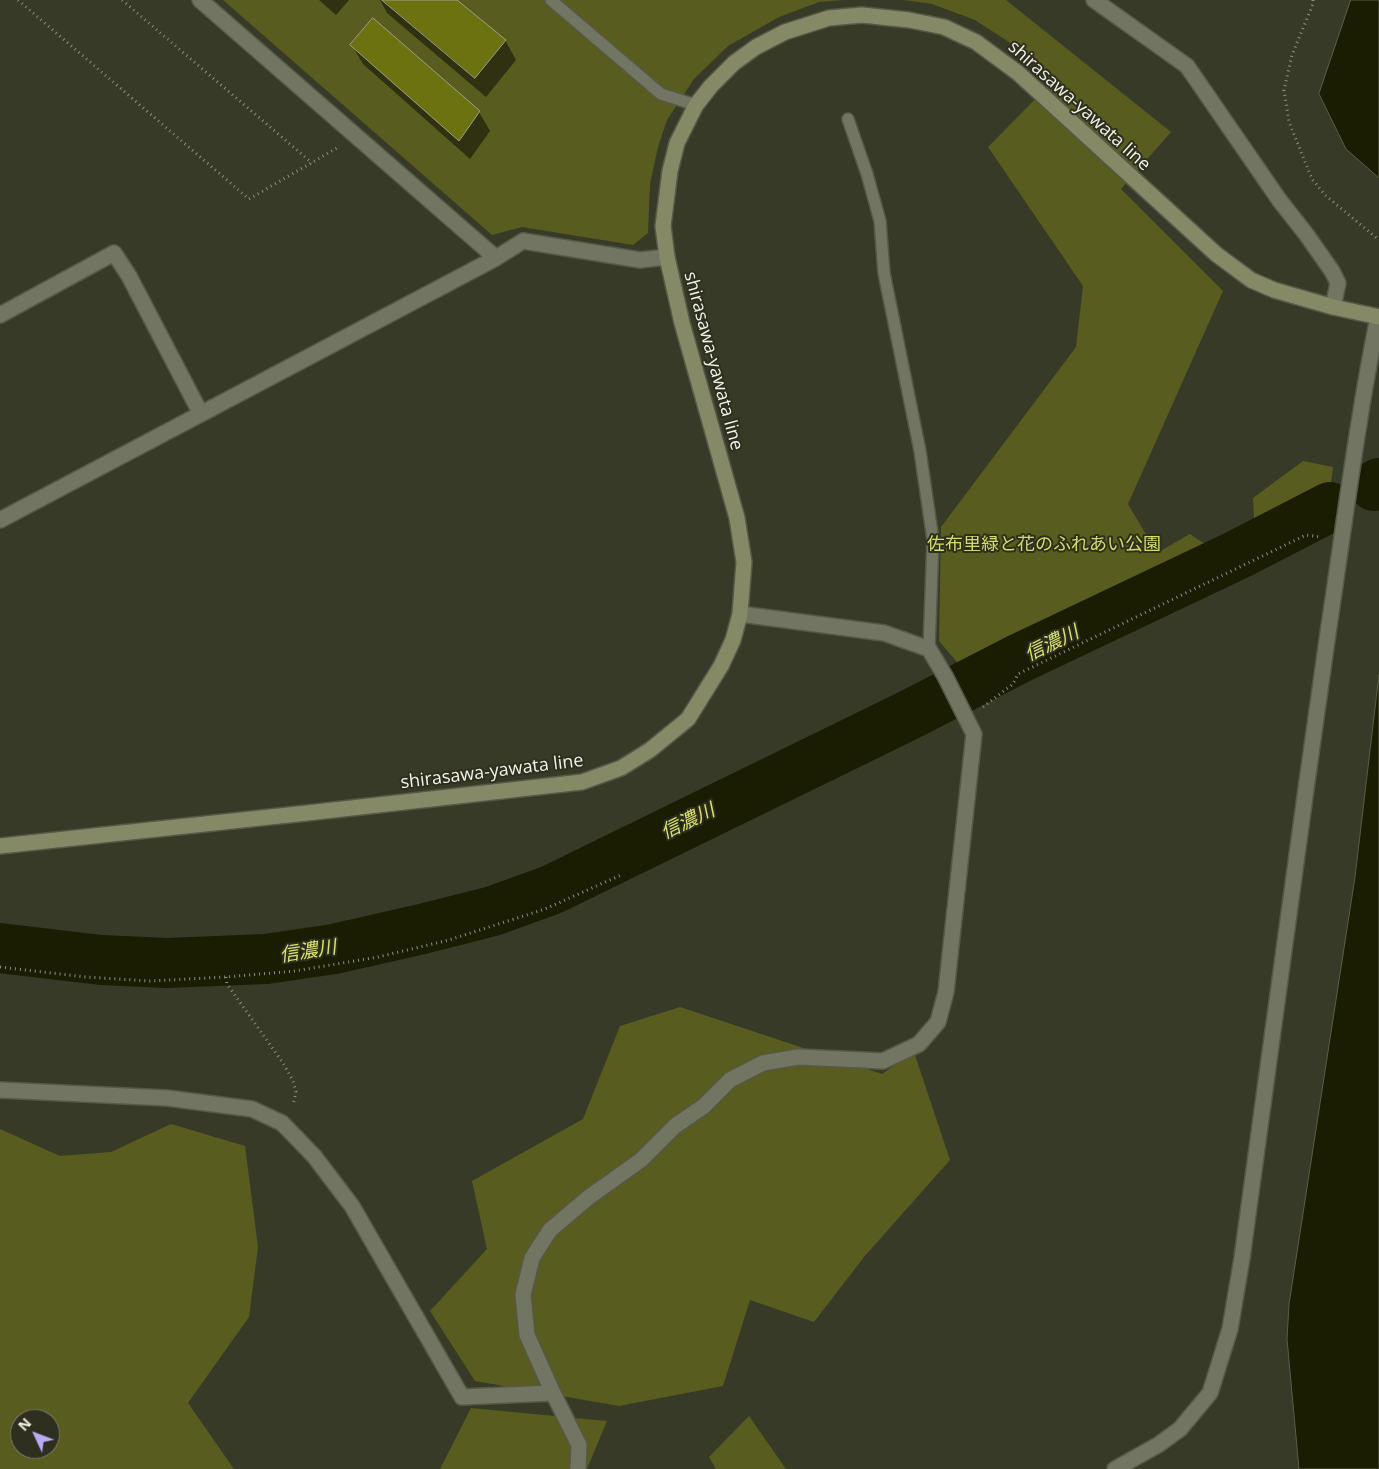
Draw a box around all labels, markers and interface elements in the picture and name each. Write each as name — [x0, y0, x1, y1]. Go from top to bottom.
street label: shirasawa-yawata line — [1003, 36, 1155, 176]
street label: shirasawa-yawata line — [679, 269, 747, 453]
park label: 佐布里緑と花のふれあい公園 — [927, 534, 1161, 556]
water label: 信濃川 — [1021, 621, 1083, 667]
street label: shirasawa-yawata line — [399, 750, 585, 794]
water label: 信濃川 — [657, 799, 719, 845]
water label: 信濃川 — [278, 936, 338, 968]
north arrow — [10, 1409, 60, 1459]
text: N — [14, 1413, 35, 1435]

